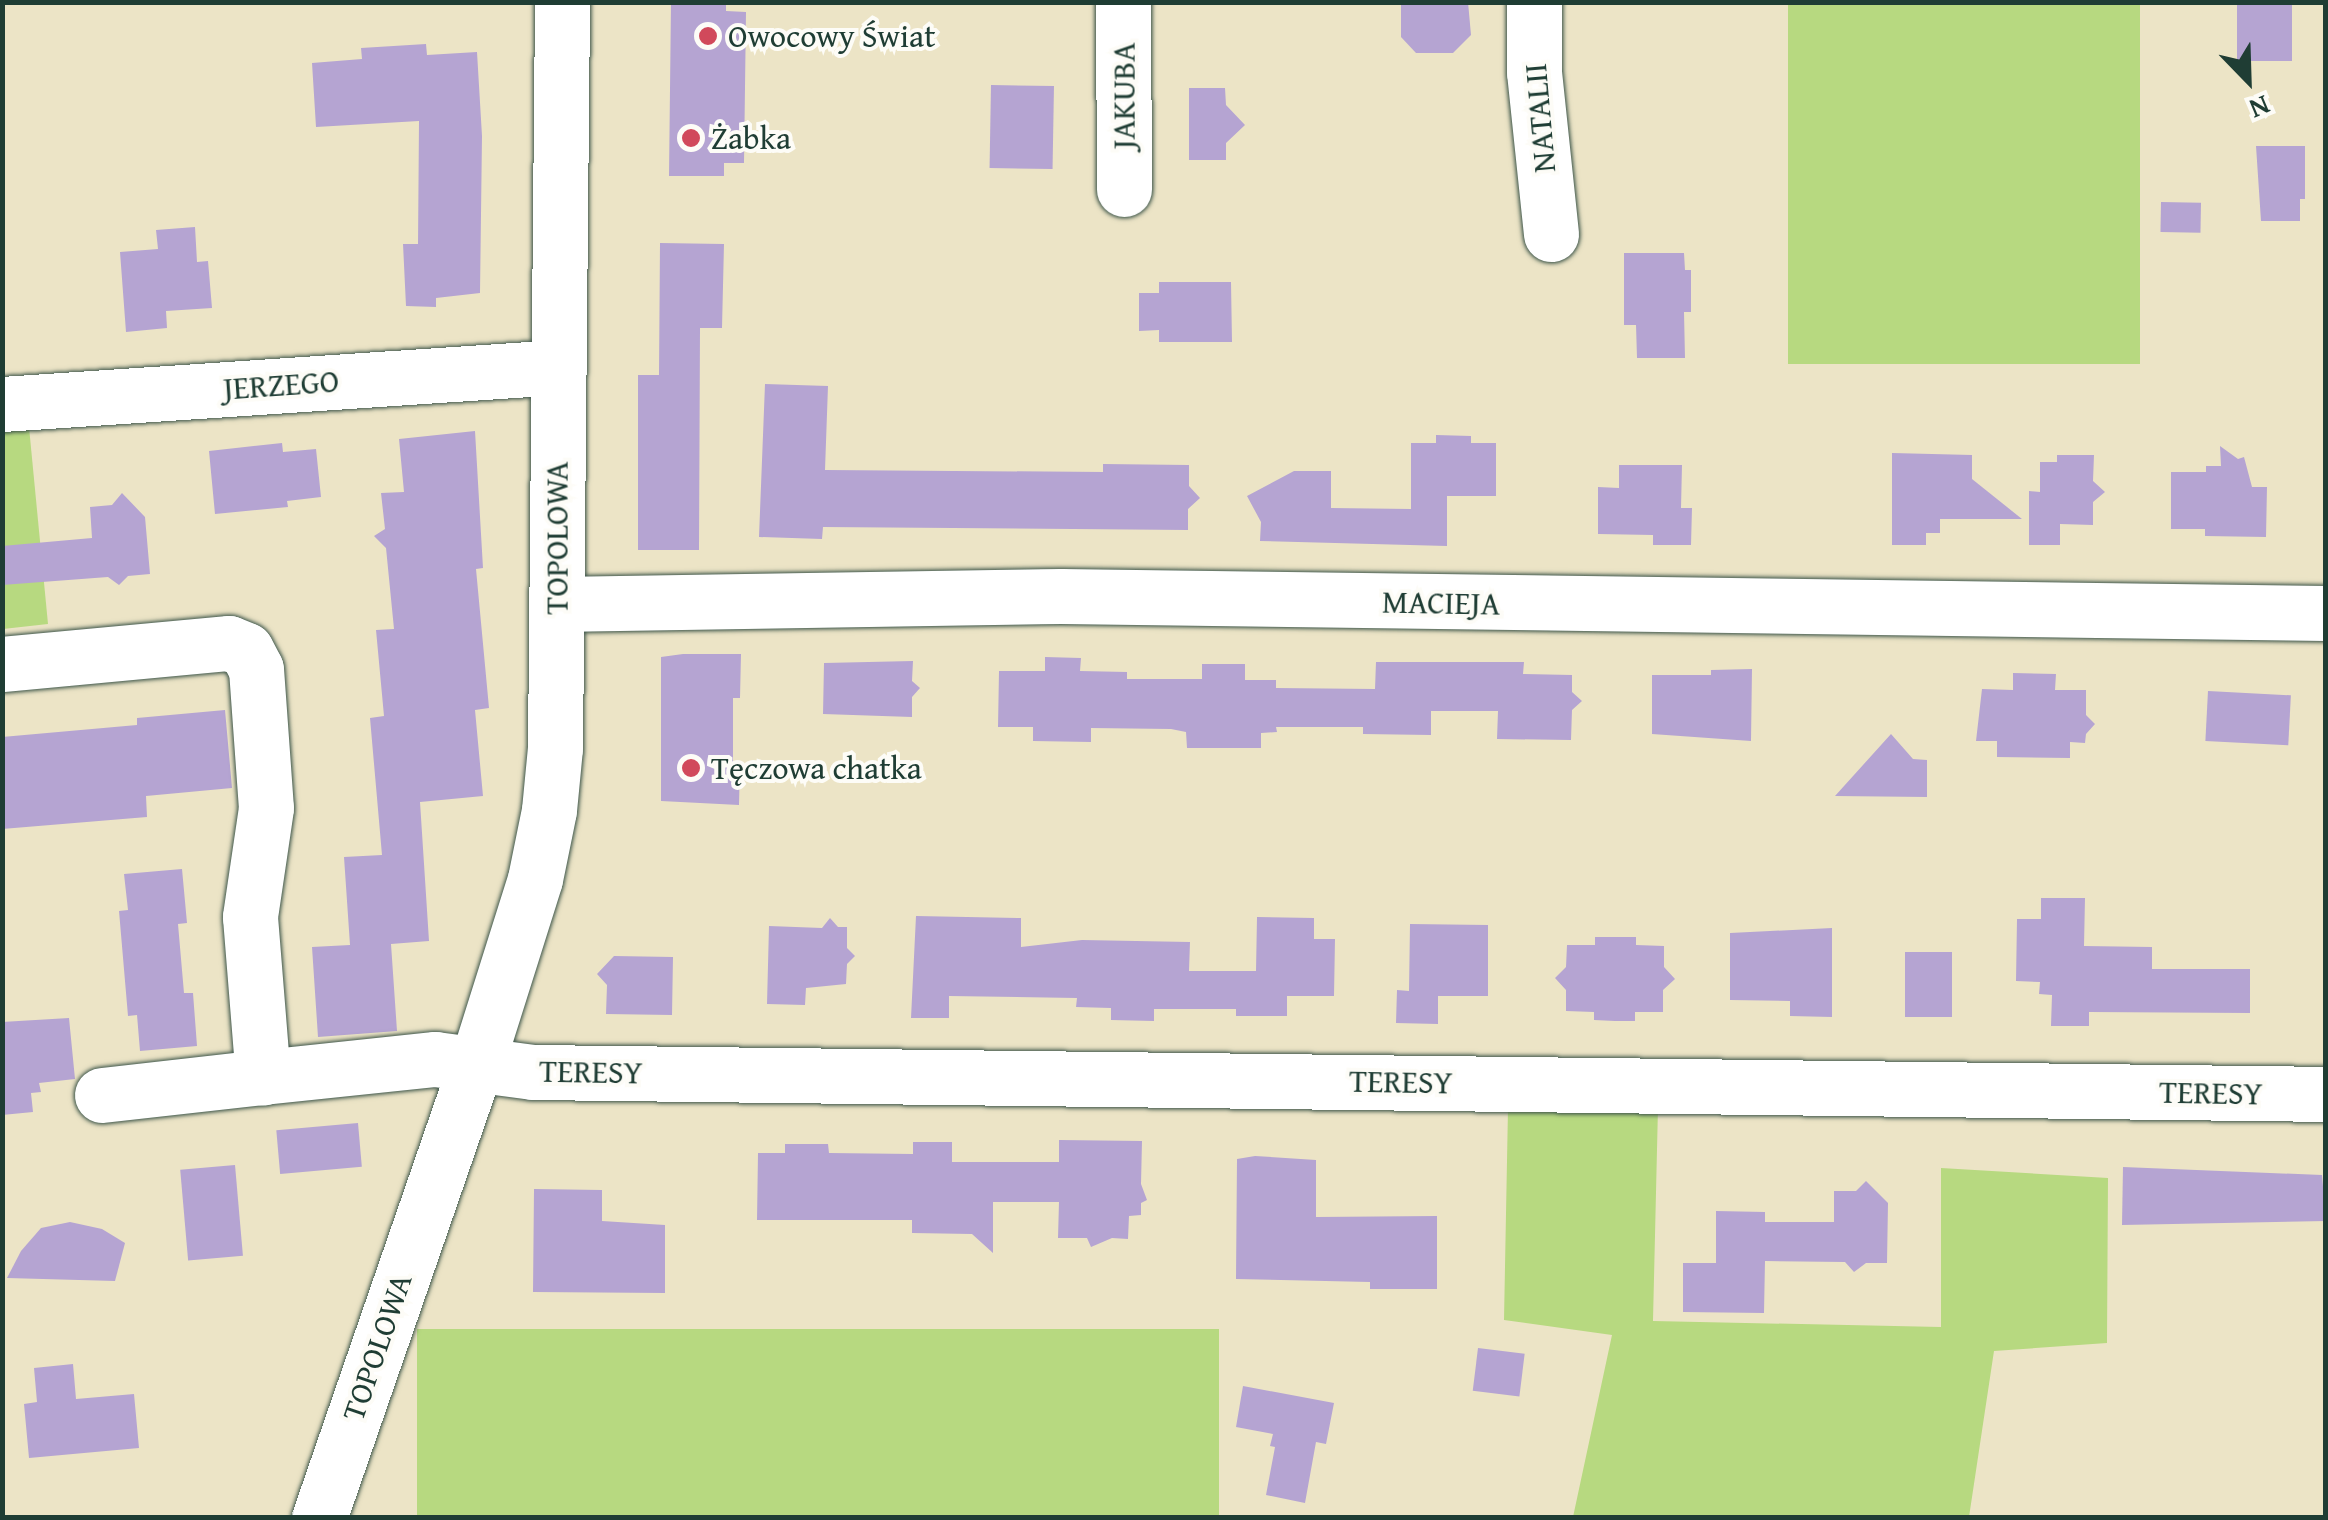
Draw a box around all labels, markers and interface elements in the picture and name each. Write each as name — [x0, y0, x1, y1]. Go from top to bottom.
place label: Owocowy Świat — [728, 17, 935, 55]
marker: Owocowy Świat — [697, 25, 719, 47]
north arrow — [2198, 30, 2298, 130]
street label: JAKUBA — [1105, 42, 1143, 150]
street label: NATALII — [1516, 62, 1564, 174]
text: N — [2243, 86, 2277, 131]
place label: Żabka — [711, 119, 791, 157]
marker: Żabka — [680, 127, 702, 149]
street label: JERZEGO — [222, 362, 340, 408]
street label: TOPOLOWA — [538, 461, 576, 615]
street label: MACIEJA — [1382, 583, 1500, 623]
place label: Tęczowa chatka — [711, 749, 922, 787]
marker: Tęczowa chatka — [680, 757, 702, 779]
street label: TERESY — [539, 1052, 643, 1092]
street label: TERESY — [1349, 1062, 1453, 1102]
street label: TERESY — [2159, 1073, 2263, 1113]
street label: TOPOLOWA — [334, 1268, 420, 1426]

